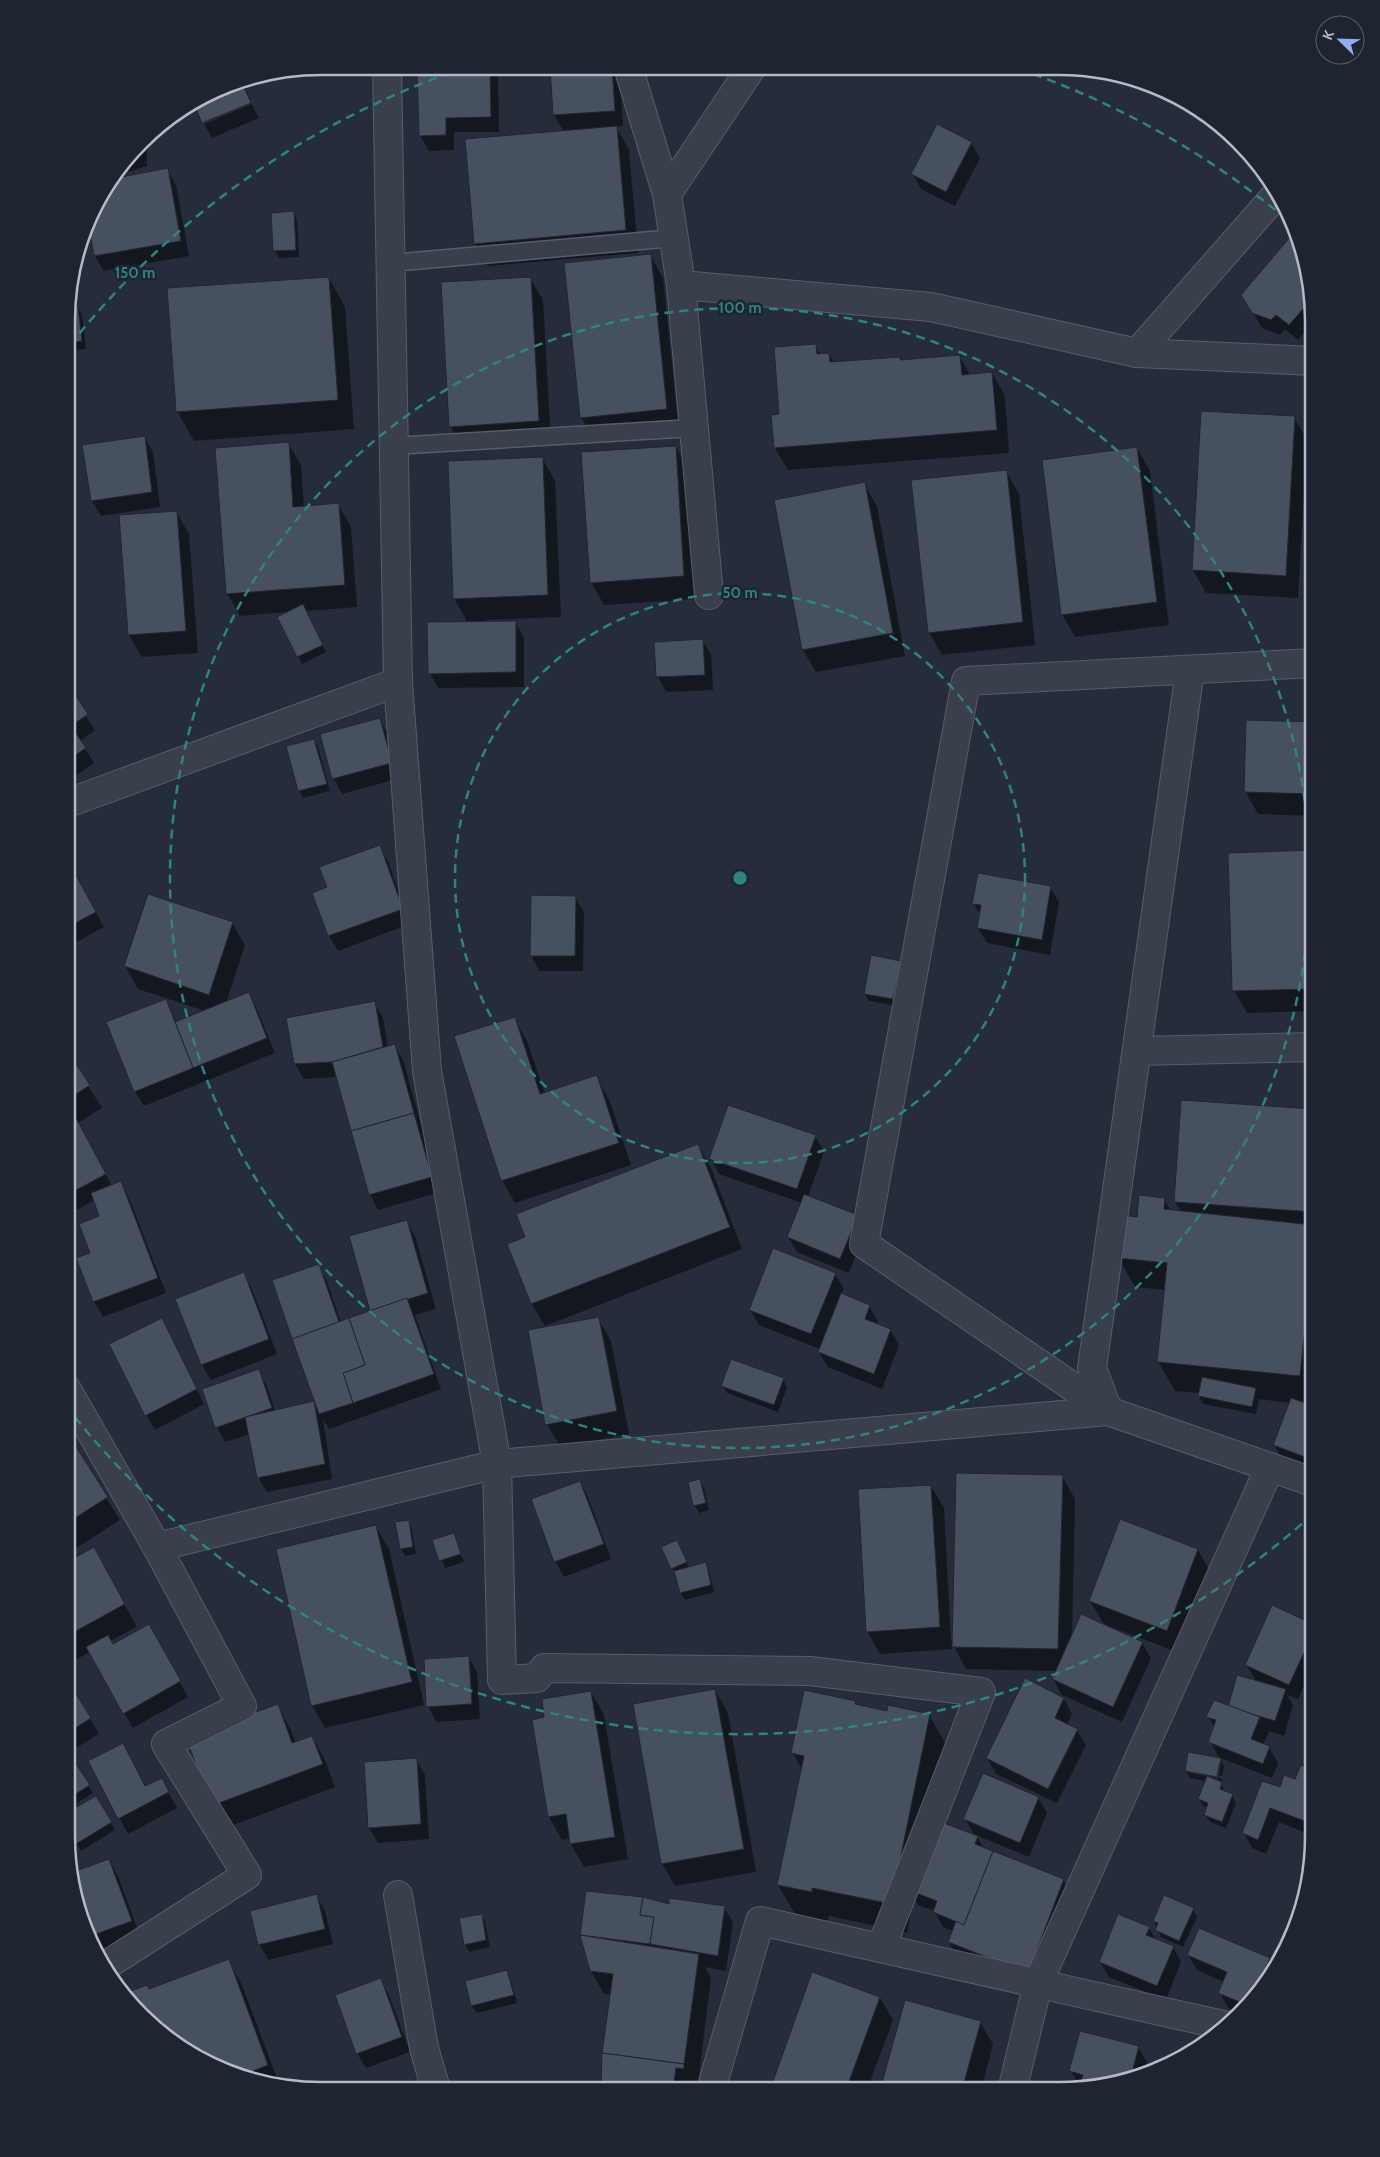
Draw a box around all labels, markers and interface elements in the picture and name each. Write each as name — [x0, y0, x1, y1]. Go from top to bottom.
north arrow — [1315, 15, 1365, 65]
text: K — [1318, 27, 1338, 42]
text: 150 m — [115, 264, 155, 282]
text: 100 m — [718, 299, 762, 317]
text: 50 m — [722, 584, 758, 602]
centre of rings — [731, 869, 749, 887]

